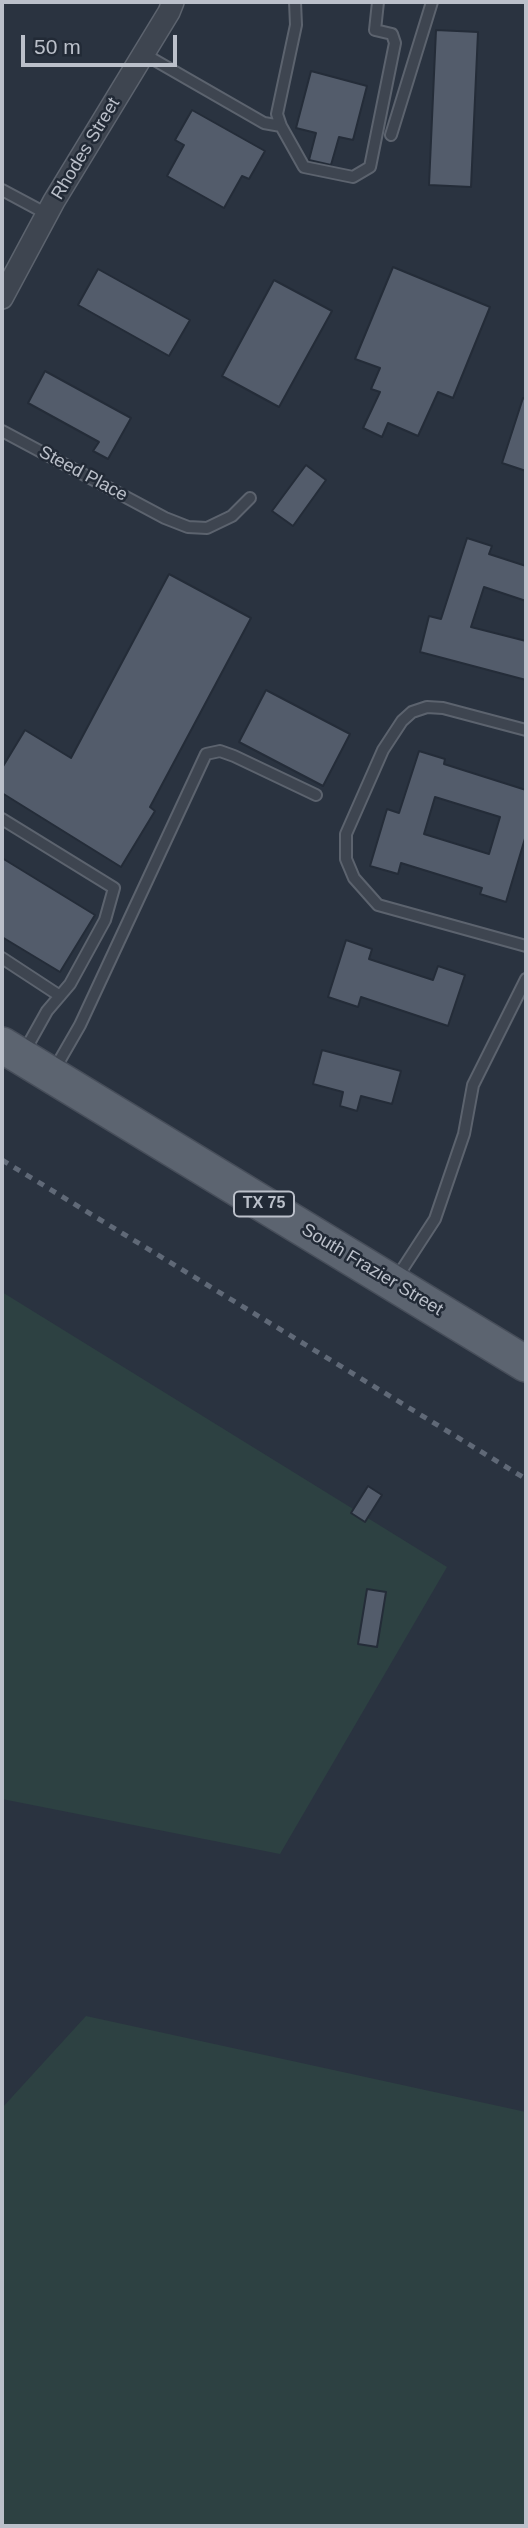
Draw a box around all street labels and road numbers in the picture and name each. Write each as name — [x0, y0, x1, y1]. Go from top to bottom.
street label: Rhodes Street — [47, 94, 125, 204]
street label: Steed Place — [35, 442, 131, 506]
road number: TX 75 — [234, 1192, 294, 1216]
street label: South Frazier Street — [297, 1219, 447, 1321]

